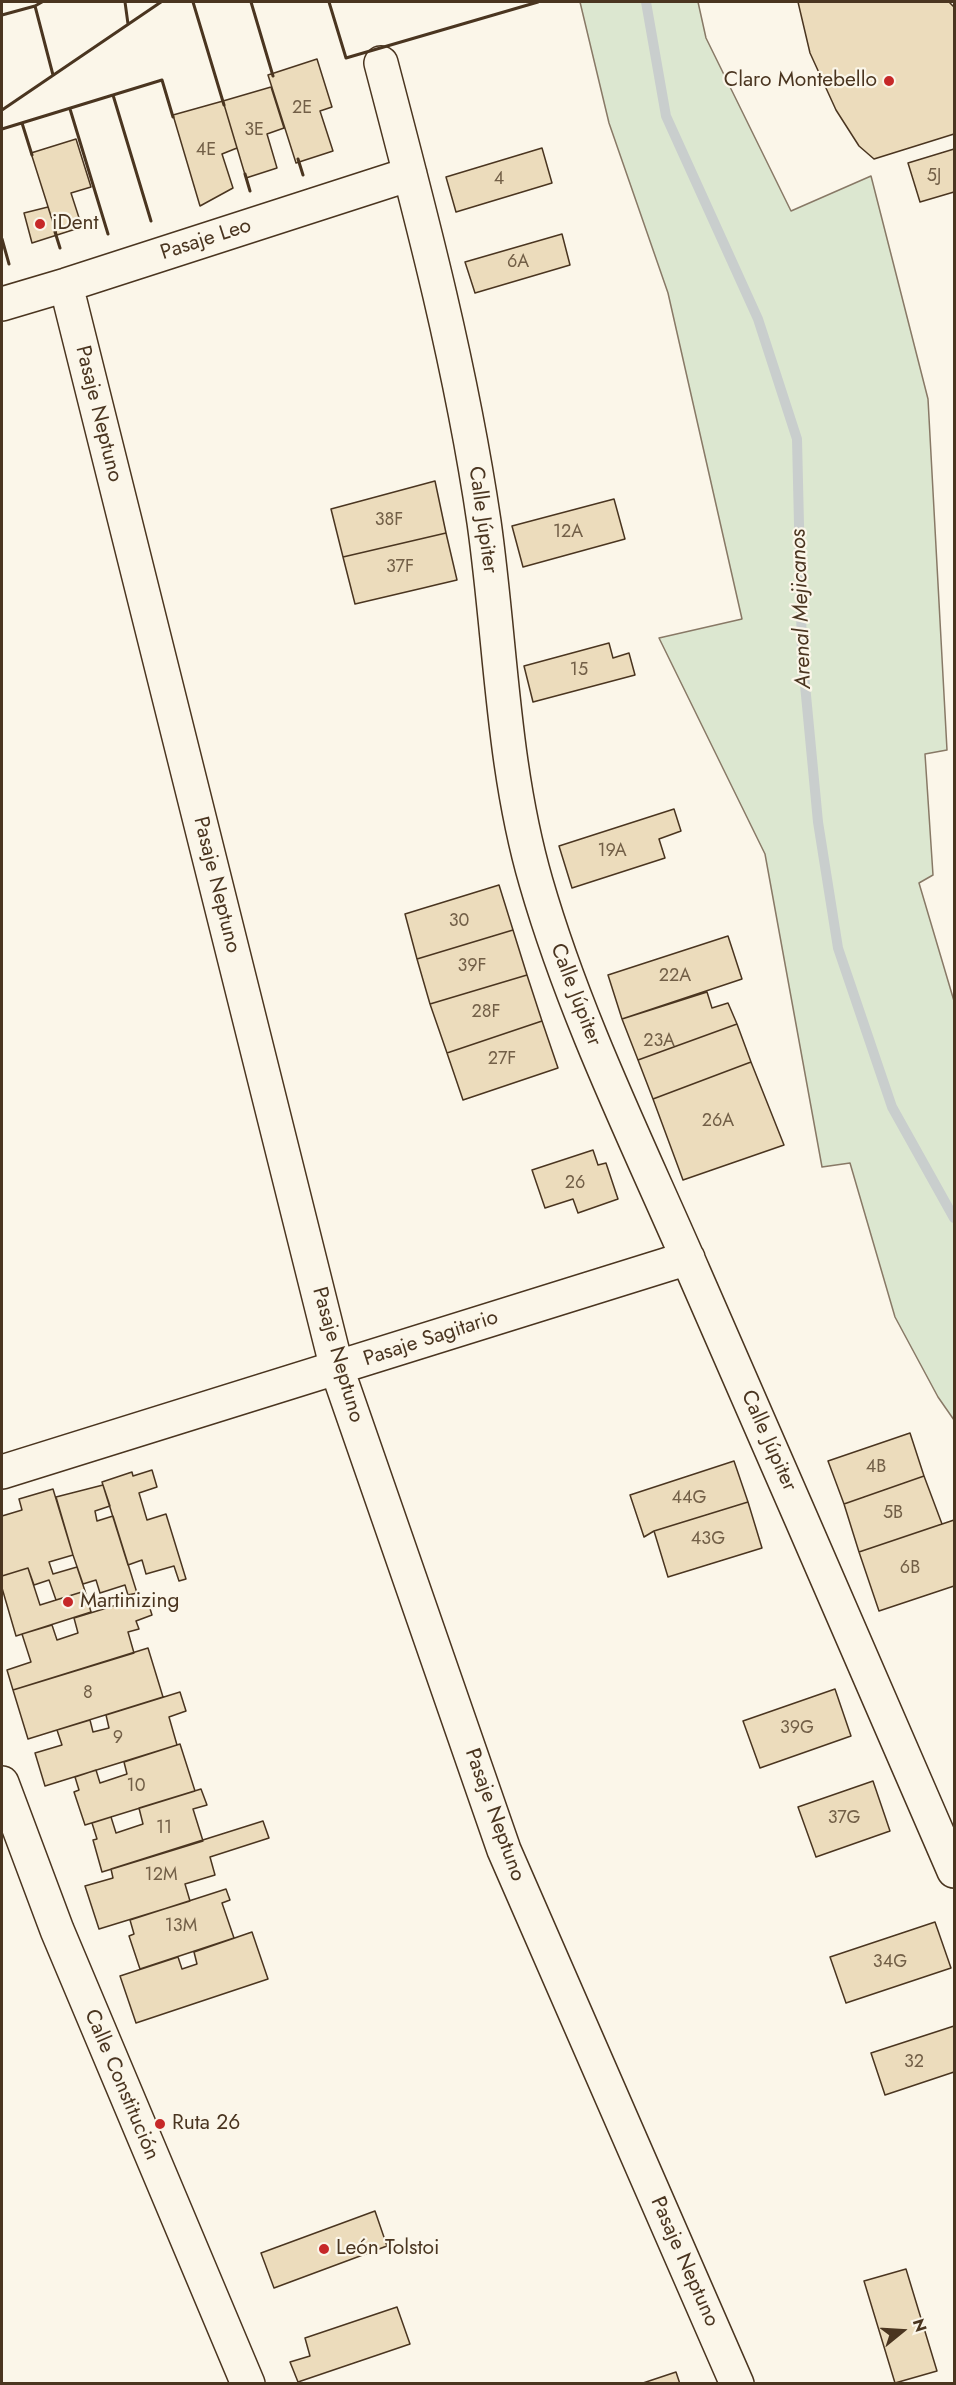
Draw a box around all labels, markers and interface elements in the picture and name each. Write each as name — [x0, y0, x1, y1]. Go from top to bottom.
place label: Claro Montebello — [724, 68, 877, 94]
marker: Claro Montebello — [882, 74, 896, 88]
house number: 2E — [292, 98, 312, 120]
house number: 3E — [244, 120, 264, 142]
house number: 4E — [196, 140, 216, 162]
house number: 5J — [927, 166, 941, 188]
house number: 4 — [494, 169, 504, 191]
place label: iDent — [52, 211, 99, 237]
street label: Pasaje Leo — [158, 214, 254, 266]
marker: iDent — [33, 217, 47, 231]
house number: 6A — [507, 252, 529, 274]
street label: Pasaje Neptuno — [69, 343, 127, 485]
street label: Calle Júpiter — [462, 465, 502, 575]
house number: 38F — [375, 510, 403, 532]
house number: 12A — [553, 522, 583, 544]
water label: Arenal Mejicanos — [786, 529, 818, 689]
house number: 37F — [386, 557, 414, 579]
house number: 15 — [570, 660, 588, 682]
street label: Pasaje Neptuno — [187, 814, 245, 956]
house number: 19A — [597, 841, 627, 863]
house number: 30 — [449, 911, 469, 933]
street label: Calle Júpiter — [544, 940, 606, 1050]
house number: 39F — [457, 956, 487, 978]
house number: 22A — [659, 966, 691, 988]
house number: 28F — [471, 1002, 501, 1024]
house number: 23A — [643, 1031, 675, 1053]
house number: 27F — [488, 1049, 516, 1071]
house number: 26A — [702, 1111, 734, 1133]
house number: 26 — [565, 1173, 585, 1195]
street label: Pasaje Neptuno — [306, 1284, 368, 1426]
street label: Pasaje Sagitario — [360, 1305, 502, 1373]
street label: Calle Júpiter — [735, 1387, 801, 1495]
house number: 4B — [866, 1457, 886, 1479]
house number: 44G — [672, 1488, 706, 1510]
house number: 5B — [883, 1503, 903, 1525]
house number: 43G — [691, 1529, 725, 1551]
house number: 6B — [900, 1558, 920, 1580]
place label: Martinizing — [80, 1589, 179, 1615]
marker: Martinizing — [61, 1595, 75, 1609]
house number: 8 — [83, 1683, 93, 1705]
house number: 39G — [780, 1718, 814, 1740]
house number: 9 — [113, 1728, 123, 1750]
street label: Pasaje Neptuno — [458, 1745, 530, 1885]
house number: 10 — [127, 1776, 145, 1798]
house number: 37G — [828, 1808, 860, 1830]
house number: 11 — [156, 1818, 172, 1840]
house number: 12M — [145, 1865, 177, 1887]
house number: 13M — [165, 1916, 197, 1938]
house number: 34G — [873, 1952, 907, 1974]
street label: Calle Constitución — [78, 2006, 164, 2164]
house number: 32 — [904, 2052, 924, 2074]
place label: Ruta 26 — [172, 2111, 240, 2137]
marker: Ruta 26 — [153, 2117, 167, 2131]
street label: Pasaje Neptuno — [644, 2193, 724, 2331]
place label: León Tolstoi — [336, 2236, 439, 2262]
marker: León Tolstoi — [317, 2242, 331, 2256]
north arrow — [872, 2301, 932, 2361]
text: N — [907, 2316, 932, 2335]

